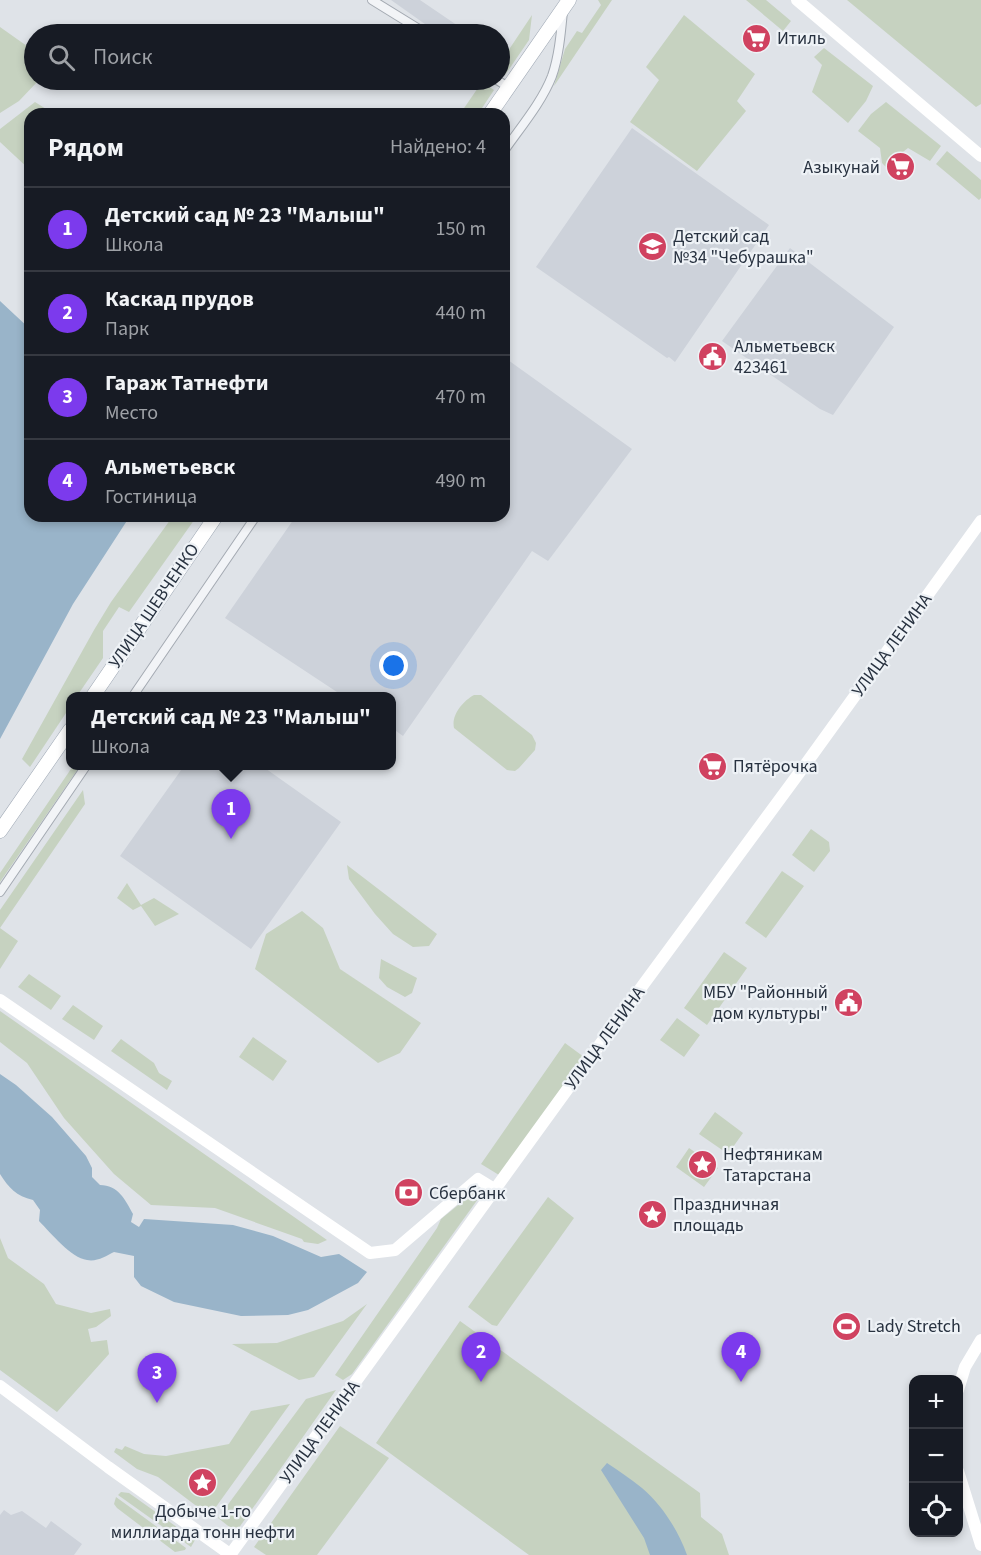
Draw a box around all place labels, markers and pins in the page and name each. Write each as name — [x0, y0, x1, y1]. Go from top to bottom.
supermarket icon: Итиль — [740, 22, 772, 54]
place label: Итиль — [777, 26, 826, 51]
supermarket icon: Азыкунай — [885, 151, 917, 183]
place label: Азыкунай — [803, 155, 880, 180]
place label: Детский сад №34 "Чебурашка" — [673, 224, 814, 270]
school or university icon: Детский сад №34 "Чебурашка" — [636, 230, 668, 262]
place label: Альметьевск 423461 — [734, 334, 835, 380]
public building icon: Альметьевск 423461 — [697, 340, 729, 372]
supermarket icon: Пятёрочка — [696, 750, 728, 782]
place label: Пятёрочка — [733, 754, 818, 779]
pin: 1 — [212, 790, 250, 839]
place label: МБУ "Районный дом культуры" — [703, 980, 828, 1026]
public building icon: МБУ "Районный дом культуры" — [833, 986, 865, 1018]
place label: Нефтяникам Татарстана — [723, 1142, 823, 1188]
place icon: Нефтяникам Татарстана — [686, 1148, 718, 1180]
bank icon: Сбербанк — [392, 1177, 424, 1209]
place label: Сбербанк — [429, 1181, 505, 1206]
place label: Праздничная площадь — [673, 1192, 779, 1238]
place icon: Праздничная площадь — [636, 1198, 668, 1230]
sports icon: Lady Stretch — [830, 1310, 862, 1342]
place label: Lady Stretch — [867, 1314, 961, 1339]
pin: 2 — [462, 1332, 500, 1382]
pin: 4 — [722, 1332, 760, 1382]
pin: 3 — [138, 1354, 176, 1403]
place icon: Добыче 1-го миллиарда тонн нефти — [187, 1466, 219, 1498]
place label: Добыче 1-го миллиарда тонн нефти — [111, 1499, 295, 1545]

